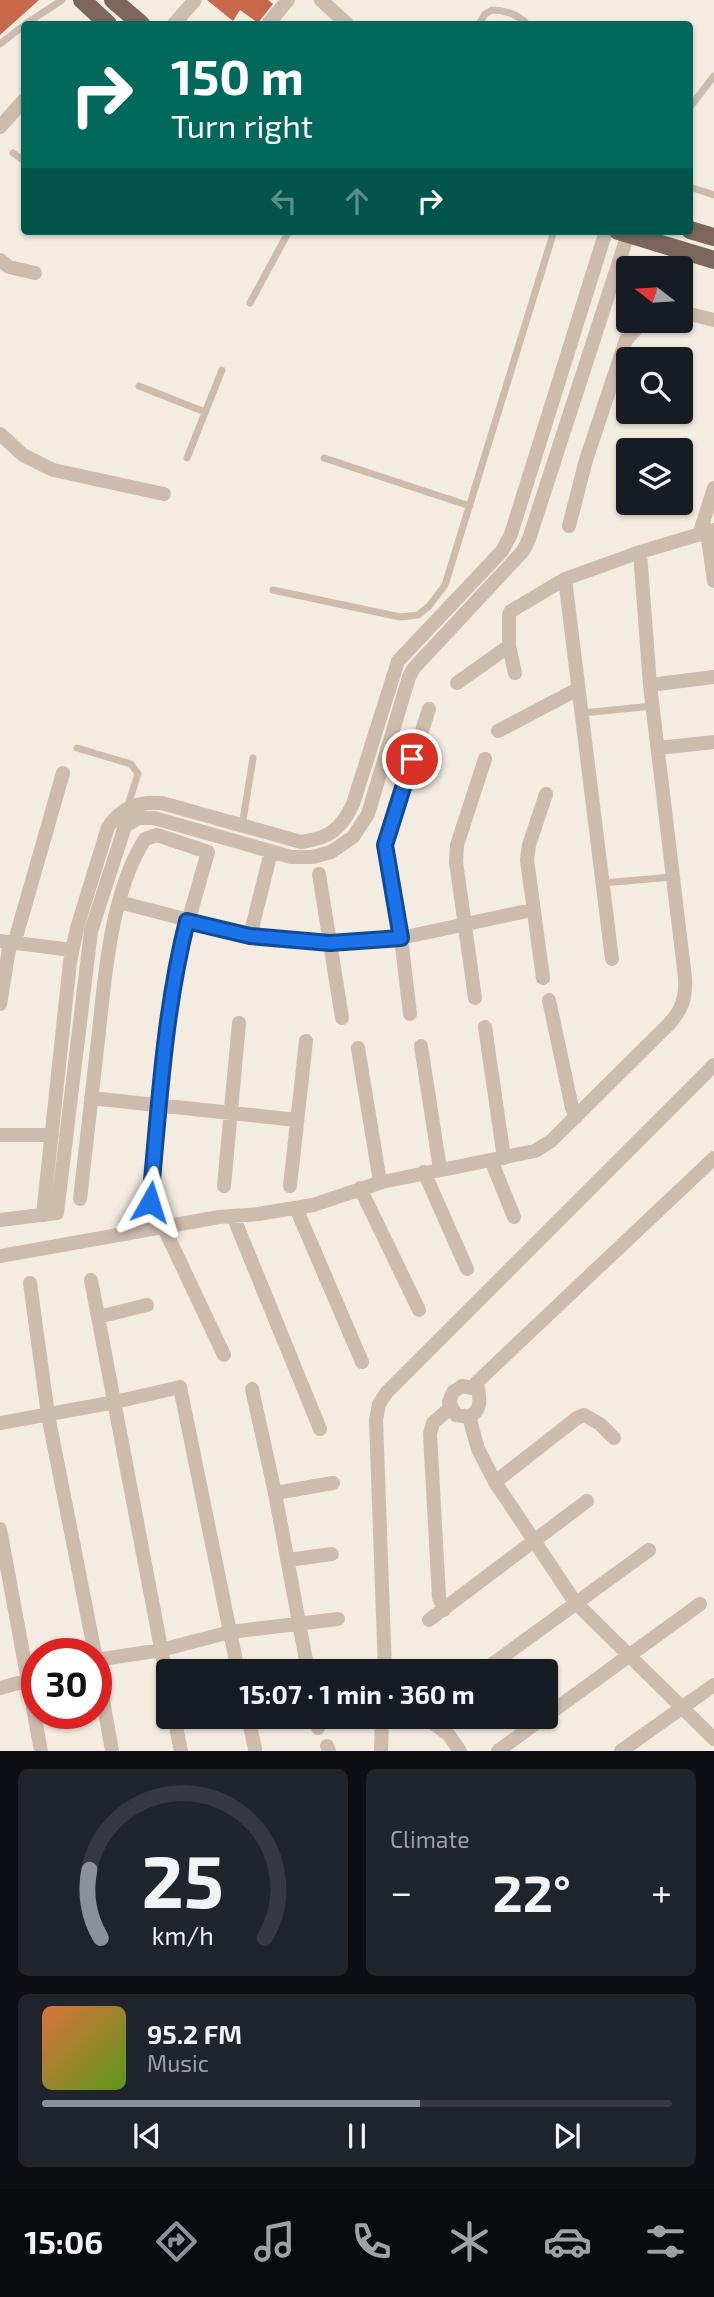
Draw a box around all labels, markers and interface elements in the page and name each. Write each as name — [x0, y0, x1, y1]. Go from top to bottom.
text: 150 m — [171, 46, 304, 105]
icon: right — [56, 49, 147, 140]
text: Turn right — [171, 106, 313, 144]
icon: left — [265, 182, 303, 220]
icon: ahead — [338, 182, 376, 220]
icon: right — [411, 182, 449, 220]
north arrow — [616, 256, 693, 332]
map controls — [616, 256, 693, 515]
button: search — [616, 347, 693, 424]
button: layers — [616, 438, 693, 515]
pin — [382, 729, 442, 789]
icon: arrive — [393, 740, 431, 778]
position arrow — [113, 1165, 187, 1239]
speed limit sign: 30 — [21, 1638, 112, 1729]
text: 15:07 · 1 min · 360 m — [239, 1678, 475, 1709]
text: Climate — [390, 1825, 470, 1853]
text: 25 — [142, 1836, 224, 1924]
text: 22° — [492, 1860, 571, 1922]
text: − — [390, 1868, 412, 1914]
text: + — [651, 1868, 672, 1914]
text: km/h — [152, 1920, 214, 1950]
text: 95.2 FM — [147, 2018, 242, 2049]
text: Music — [147, 2049, 209, 2077]
icon: previous — [128, 2117, 166, 2155]
icon: pause — [338, 2117, 376, 2155]
icon: next — [548, 2117, 586, 2155]
icon: directions — [152, 2217, 201, 2266]
icon: music — [250, 2217, 299, 2266]
icon: phone — [347, 2217, 396, 2266]
icon: climate — [445, 2217, 494, 2266]
icon: car — [543, 2217, 592, 2266]
icon: filters — [641, 2217, 690, 2266]
text: 15:06 — [24, 2222, 103, 2260]

